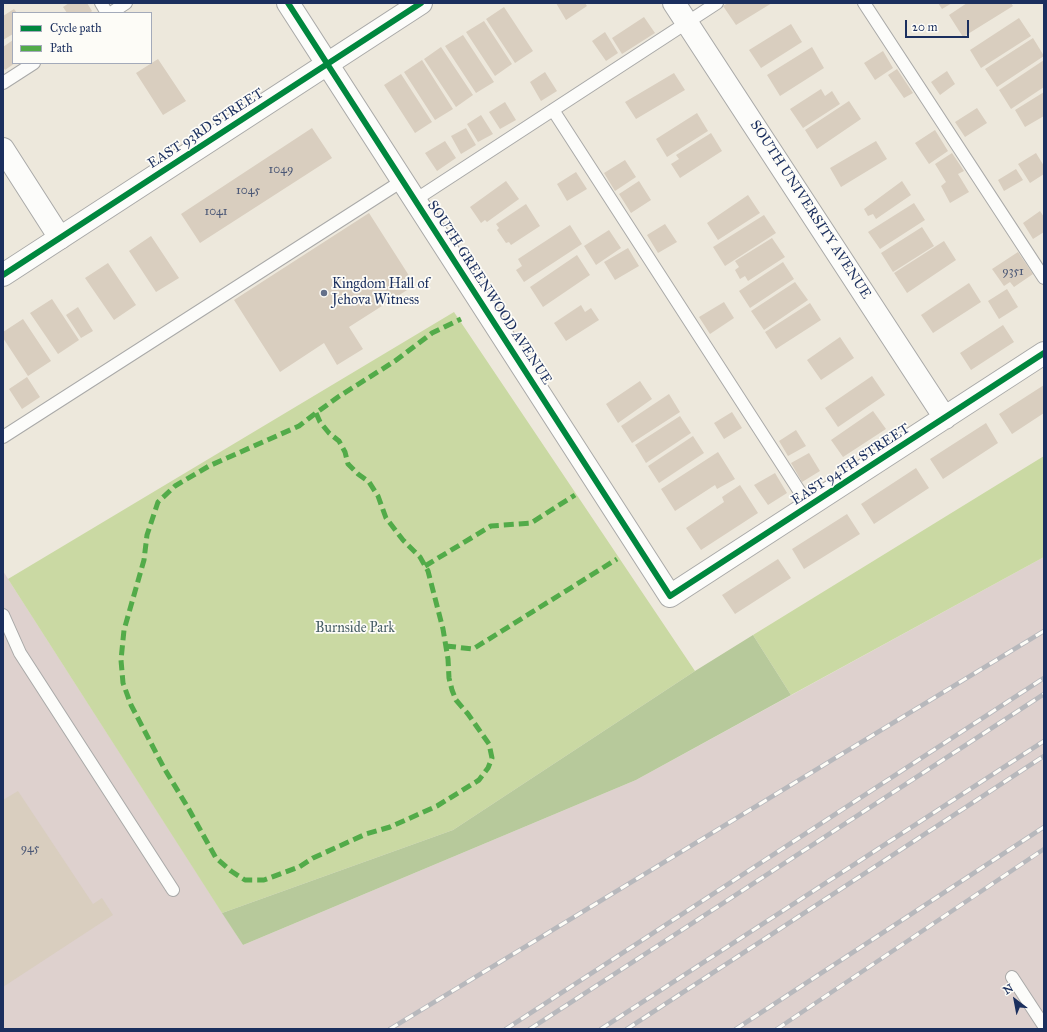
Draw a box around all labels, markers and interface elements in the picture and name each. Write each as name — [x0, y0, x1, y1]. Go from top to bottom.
legend — [12, 12, 152, 64]
scale bar — [907, 12, 971, 38]
text: 20 m — [912, 20, 938, 34]
text: Cycle path — [50, 21, 102, 35]
text: Path — [50, 41, 73, 55]
street label: EAST 93RD STREET — [145, 85, 267, 173]
street label: SOUTH UNIVERSITY AVENUE — [746, 118, 874, 302]
house number: 1049 — [269, 163, 293, 177]
house number: 1045 — [236, 184, 260, 198]
street label: SOUTH GREENWOOD AVENUE — [423, 198, 555, 388]
house number: 1041 — [204, 205, 228, 219]
house number: 9351 — [1002, 265, 1024, 279]
place label: Kingdom Hall of Jehova Witness — [332, 277, 429, 310]
marker: Kingdom Hall of Jehova Witness — [319, 288, 329, 298]
street label: EAST 94TH STREET — [789, 421, 913, 509]
park label: Burnside Park — [315, 621, 395, 637]
house number: 945 — [21, 842, 39, 856]
north arrow — [995, 980, 1035, 1020]
text: N — [1001, 981, 1016, 997]

